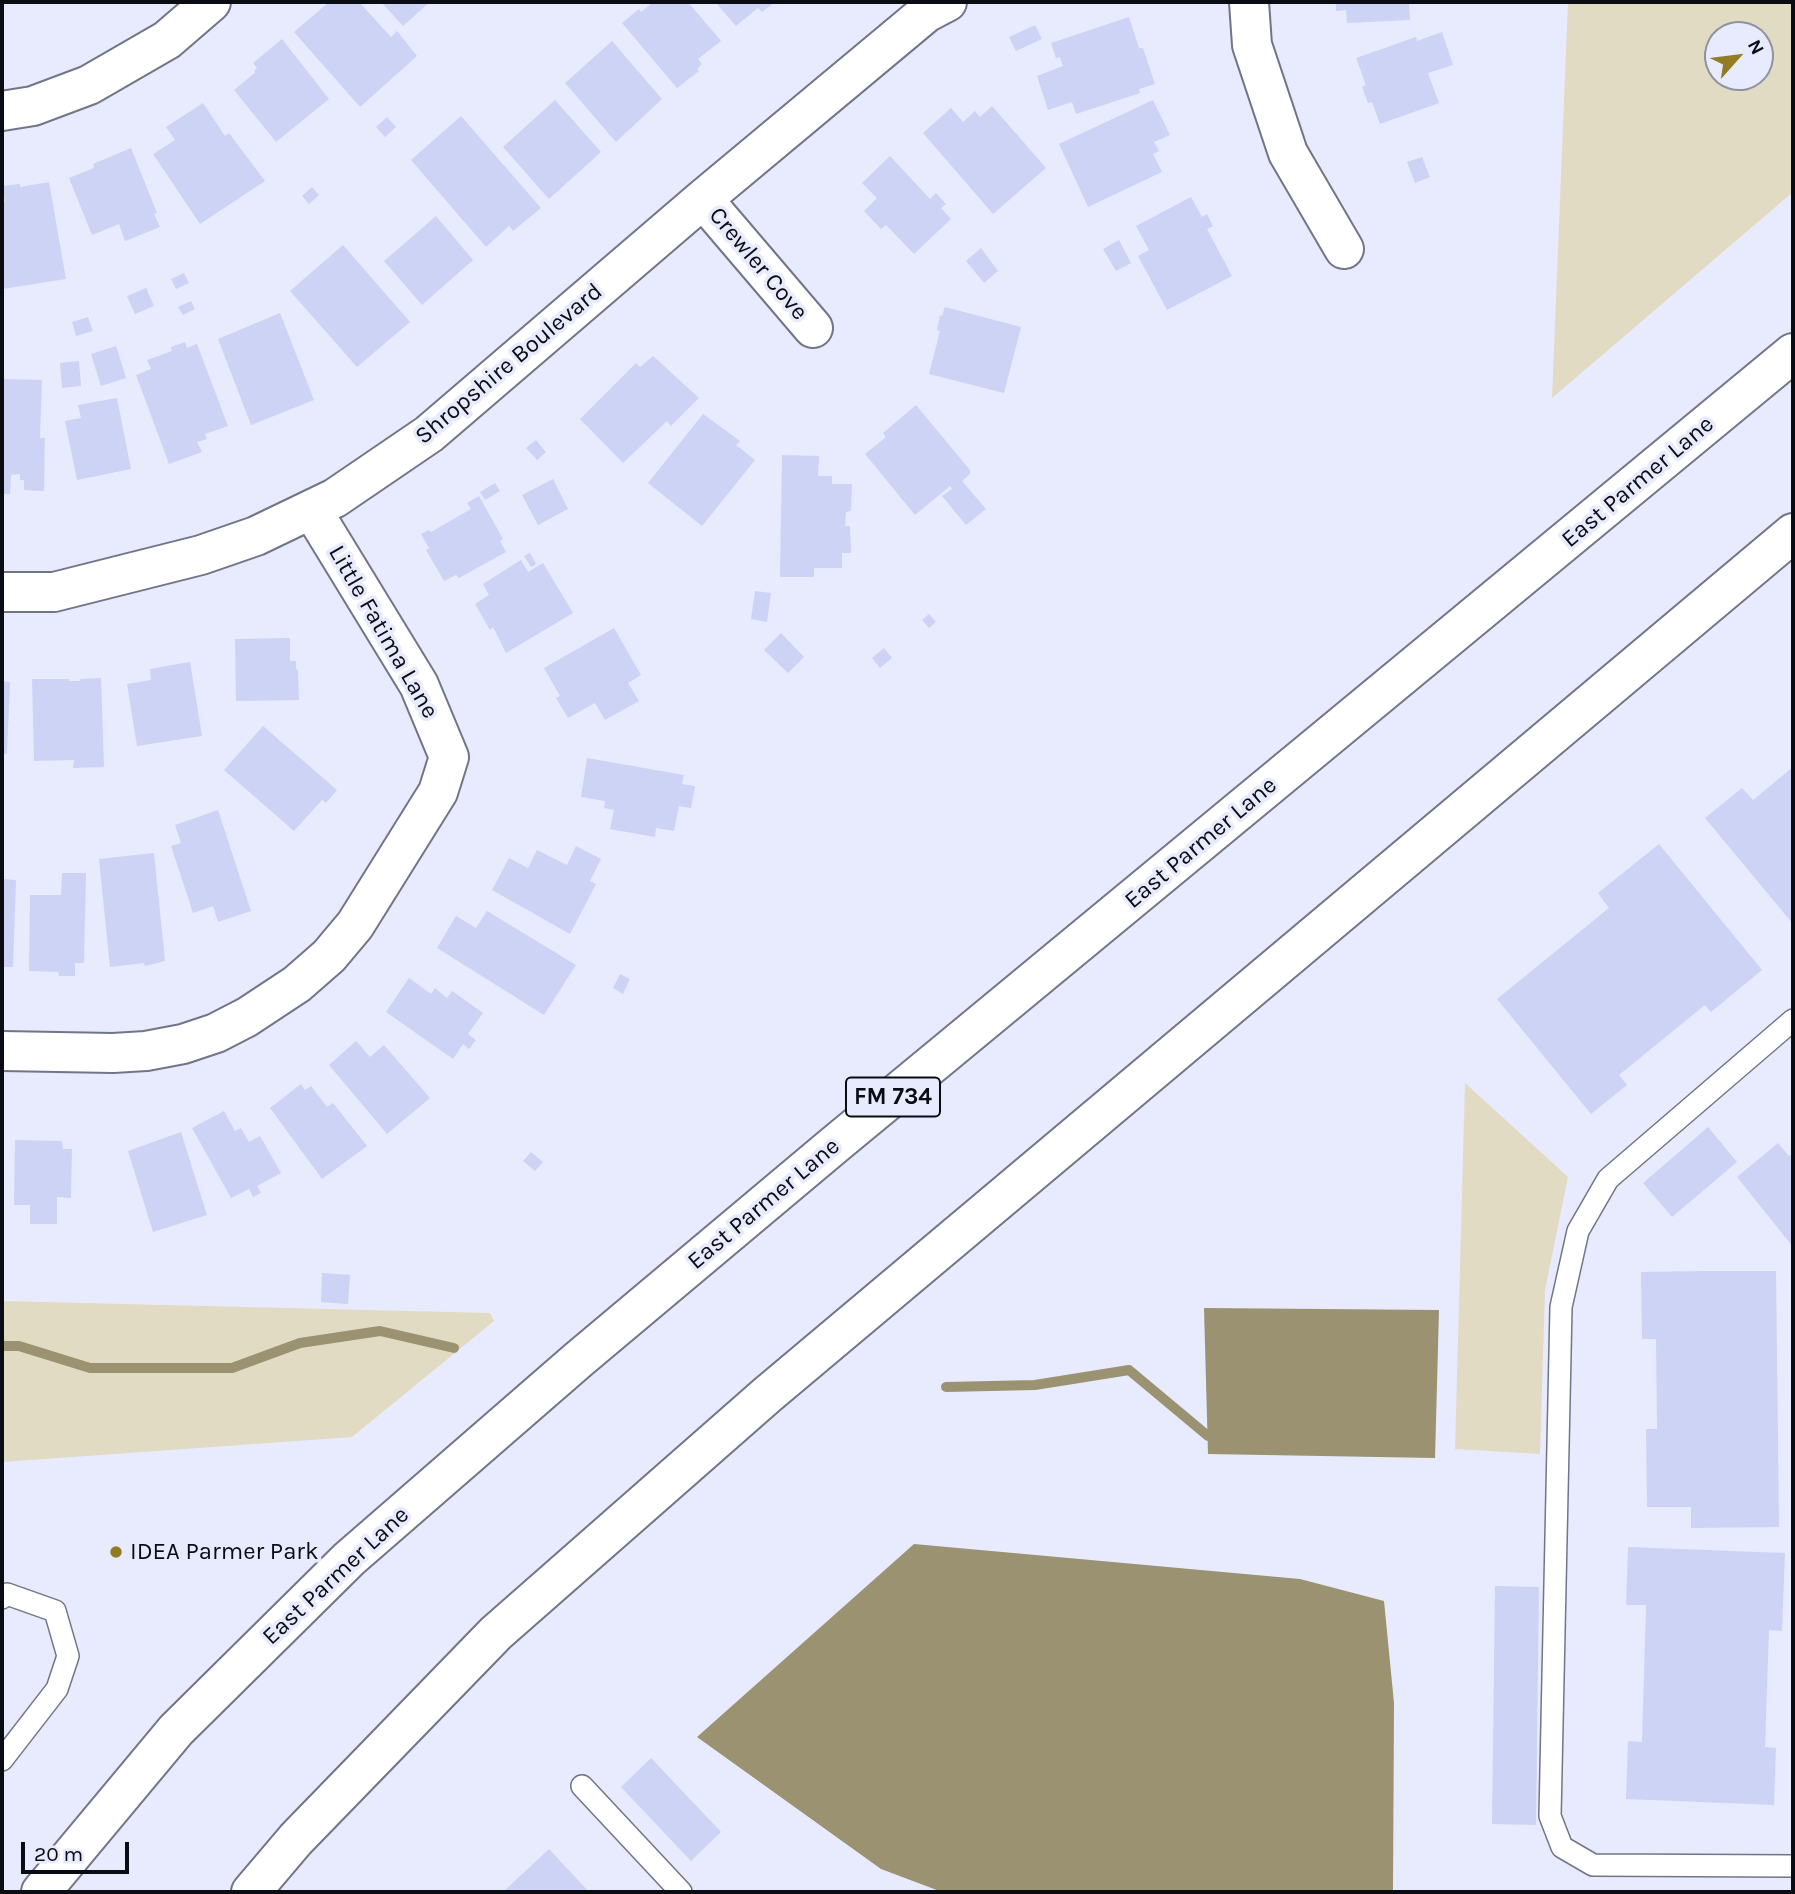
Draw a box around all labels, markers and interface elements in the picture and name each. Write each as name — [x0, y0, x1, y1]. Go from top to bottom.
north arrow — [1704, 21, 1774, 91]
text: N — [1743, 36, 1769, 58]
street label: Crewler Cove — [702, 202, 814, 326]
street label: Shropshire Boulevard — [410, 277, 608, 451]
street label: East Parmer Lane — [1556, 410, 1720, 554]
street label: Little Fatima Lane — [322, 540, 444, 724]
street label: East Parmer Lane — [1119, 771, 1283, 915]
road number: FM 734 — [846, 1078, 940, 1116]
street label: East Parmer Lane — [682, 1132, 846, 1276]
street label: East Parmer Lane — [257, 1501, 415, 1651]
place label: IDEA Parmer Park — [130, 1538, 319, 1566]
marker: IDEA Parmer Park — [108, 1544, 124, 1560]
scale bar — [24, 1828, 133, 1872]
text: 20 m — [34, 1842, 83, 1866]

